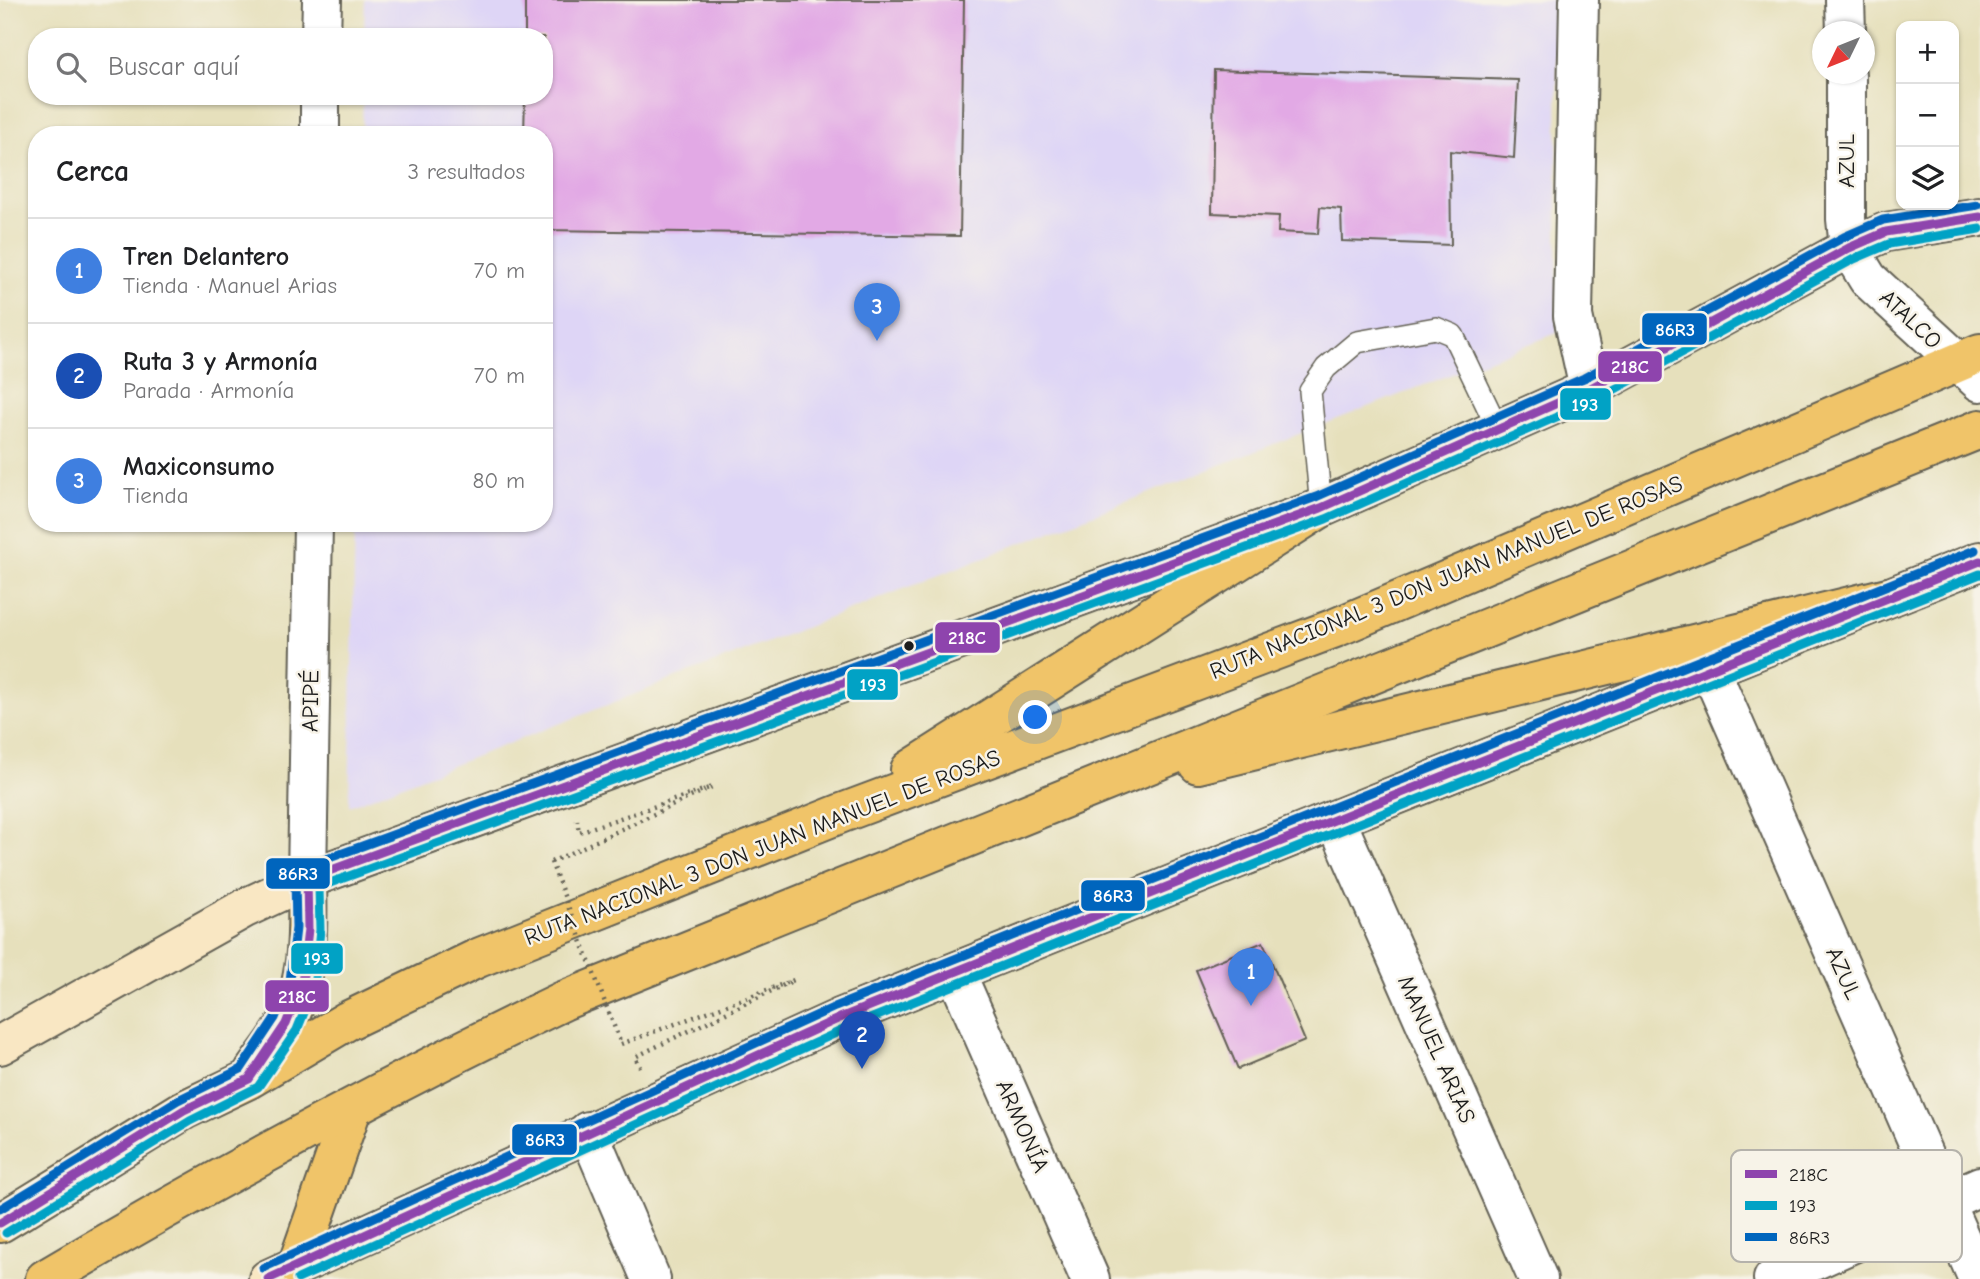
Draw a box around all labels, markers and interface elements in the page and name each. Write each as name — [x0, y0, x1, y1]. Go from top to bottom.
north arrow — [1812, 21, 1875, 84]
map controls — [1896, 21, 1959, 210]
button: + — [1896, 21, 1959, 84]
search box — [28, 28, 553, 105]
icon: search — [52, 48, 90, 86]
text: Buscar aquí — [108, 52, 239, 82]
button: − — [1896, 84, 1959, 147]
street label: AZUL — [1833, 133, 1860, 188]
button: layers — [1896, 147, 1959, 210]
text: Cerca — [56, 154, 129, 189]
text: 3 resultados — [408, 158, 525, 185]
text: Tren Delantero — [123, 242, 289, 272]
text: 1 — [74, 257, 84, 284]
text: 70 m — [473, 257, 525, 284]
text: Tienda · Manuel Arias — [123, 272, 337, 299]
pin: 3 — [854, 283, 900, 341]
street label: ATALCO — [1874, 284, 1947, 355]
line badge: 86R3 — [1641, 312, 1708, 346]
text: 86R3 — [1655, 319, 1695, 341]
text: Ruta 3 y Armonía — [123, 347, 318, 377]
line badge: 218C — [1597, 350, 1663, 383]
text: 218C — [1611, 356, 1650, 378]
text: 2 — [73, 362, 85, 389]
text: 70 m — [473, 362, 525, 389]
text: Parada · Armonía — [123, 377, 294, 404]
line badge: 193 — [1559, 387, 1612, 421]
text: 193 — [1572, 394, 1598, 416]
text: Maxiconsumo — [123, 452, 275, 482]
text: 3 — [73, 467, 85, 494]
text: 80 m — [472, 467, 525, 494]
street label: RUTA NACIONAL 3 DON JUAN MANUEL DE ROSAS — [1206, 470, 1687, 685]
text: Tienda — [123, 482, 189, 509]
line badge: 218C — [934, 621, 1001, 654]
text: 218C — [948, 627, 987, 649]
unlabelled marker — [902, 639, 916, 653]
line badge: 193 — [846, 668, 899, 701]
street label: APIPÉ — [296, 670, 325, 732]
text: 193 — [860, 674, 886, 696]
your location — [1018, 700, 1052, 734]
street label: RUTA NACIONAL 3 DON JUAN MANUEL DE ROSAS — [520, 744, 1004, 951]
line badge: 86R3 — [265, 857, 331, 890]
text: 86R3 — [278, 863, 318, 885]
line badge: 86R3 — [1080, 879, 1146, 912]
text: 86R3 — [1093, 885, 1133, 907]
line badge: 193 — [290, 942, 344, 975]
street label: AZUL — [1820, 943, 1867, 1004]
text: 193 — [304, 948, 330, 970]
pin: 1 — [1228, 948, 1274, 1006]
street label: MANUEL ARIAS — [1392, 971, 1481, 1127]
line badge: 218C — [264, 979, 330, 1013]
text: 218C — [278, 986, 317, 1008]
pin: 2 — [839, 1011, 885, 1069]
street label: ARMONÍA — [990, 1076, 1055, 1177]
line badge: 86R3 — [511, 1123, 578, 1156]
text: 86R3 — [525, 1129, 565, 1151]
legend — [1731, 1150, 1962, 1262]
text: 218C — [1789, 1164, 1828, 1186]
text: 193 — [1789, 1195, 1816, 1217]
text: 86R3 — [1789, 1227, 1830, 1249]

